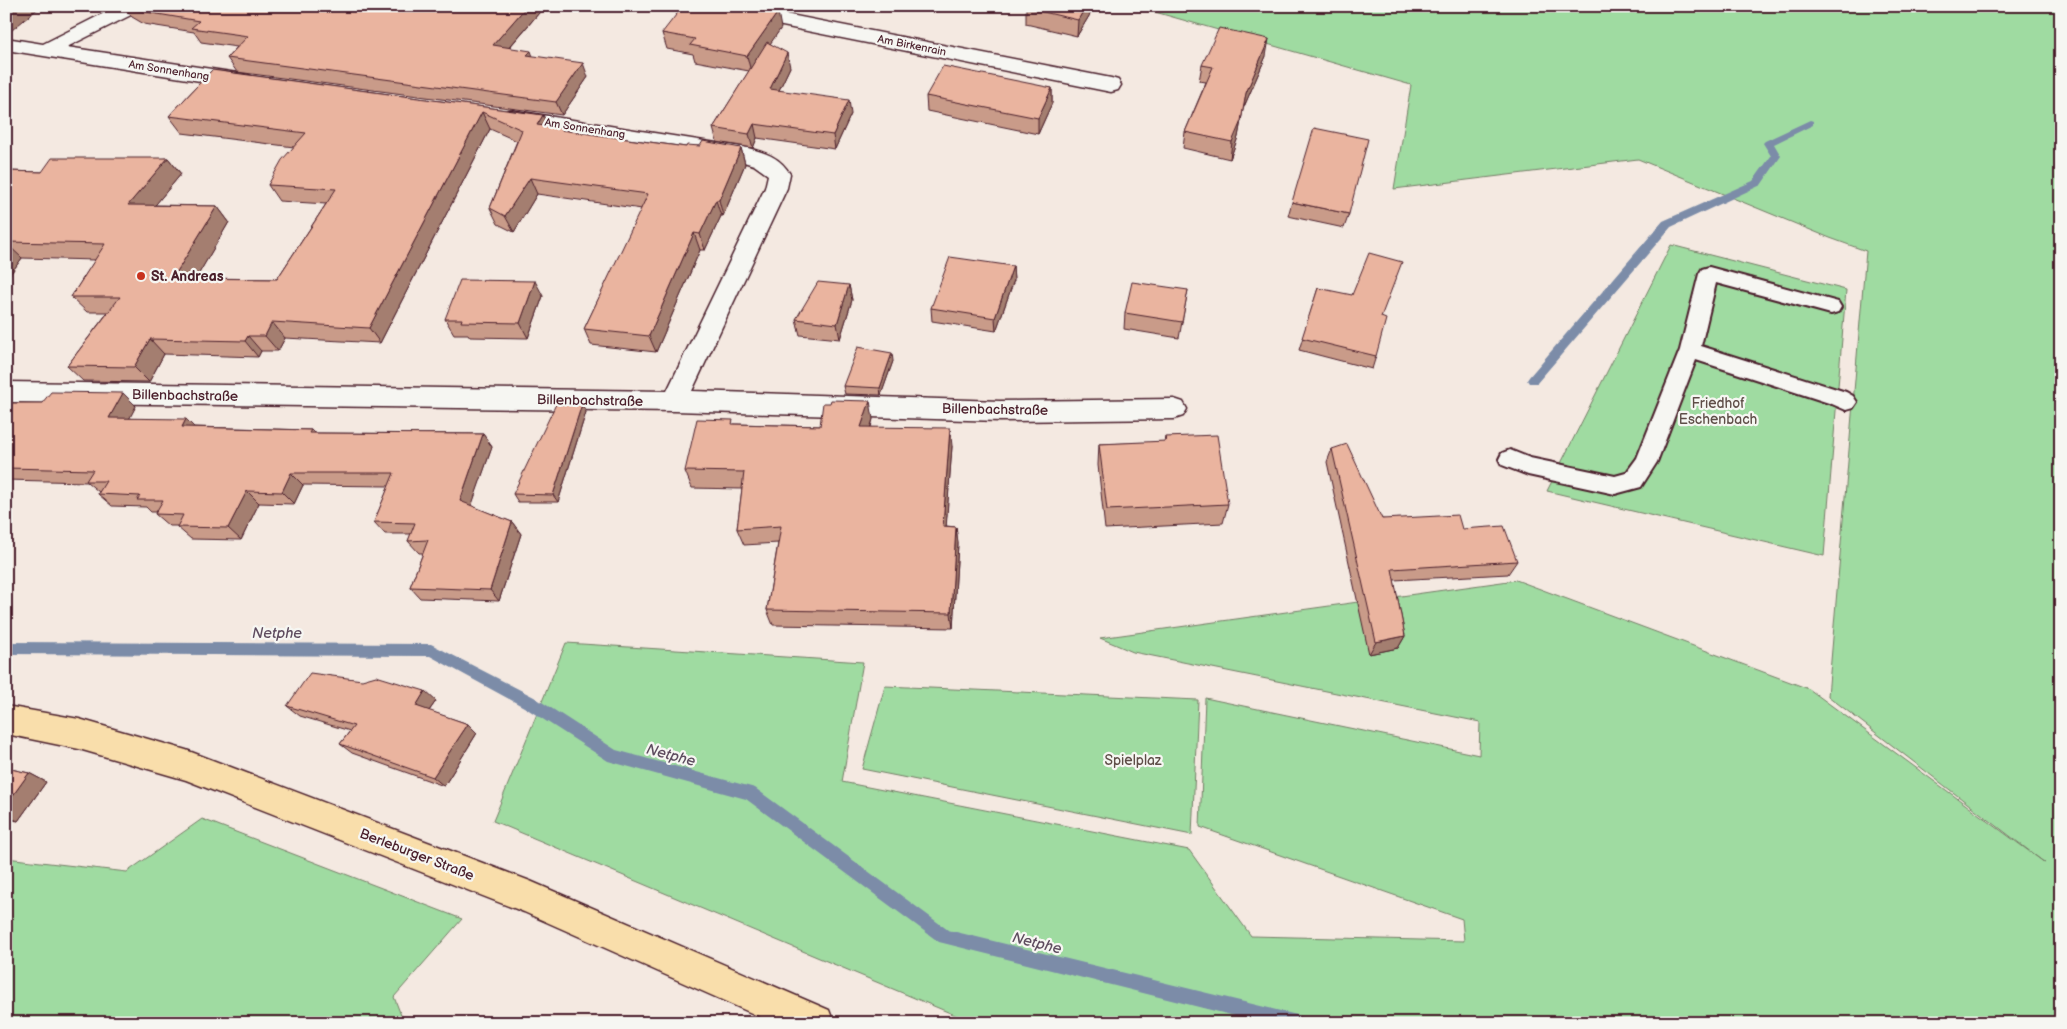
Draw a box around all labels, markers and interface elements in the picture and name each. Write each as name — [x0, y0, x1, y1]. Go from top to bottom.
street label: Am Birkenrain — [877, 32, 947, 59]
street label: Am Sonnenhang — [128, 58, 210, 83]
street label: Am Sonnenhang — [544, 116, 626, 141]
place label: St. Andreas — [151, 268, 224, 285]
marker: St. Andreas — [135, 270, 147, 282]
street label: Billenbachstraße — [132, 386, 238, 405]
street label: Billenbachstraße — [537, 391, 643, 410]
park label: Friedhof Eschenbach — [1679, 395, 1758, 428]
street label: Billenbachstraße — [942, 400, 1048, 419]
water label: Netphe — [252, 624, 302, 643]
water label: Netphe — [644, 740, 698, 771]
park label: Spielplaz — [1104, 752, 1162, 769]
street label: Berleburger Straße — [357, 825, 476, 884]
water label: Netphe — [1010, 928, 1064, 959]

